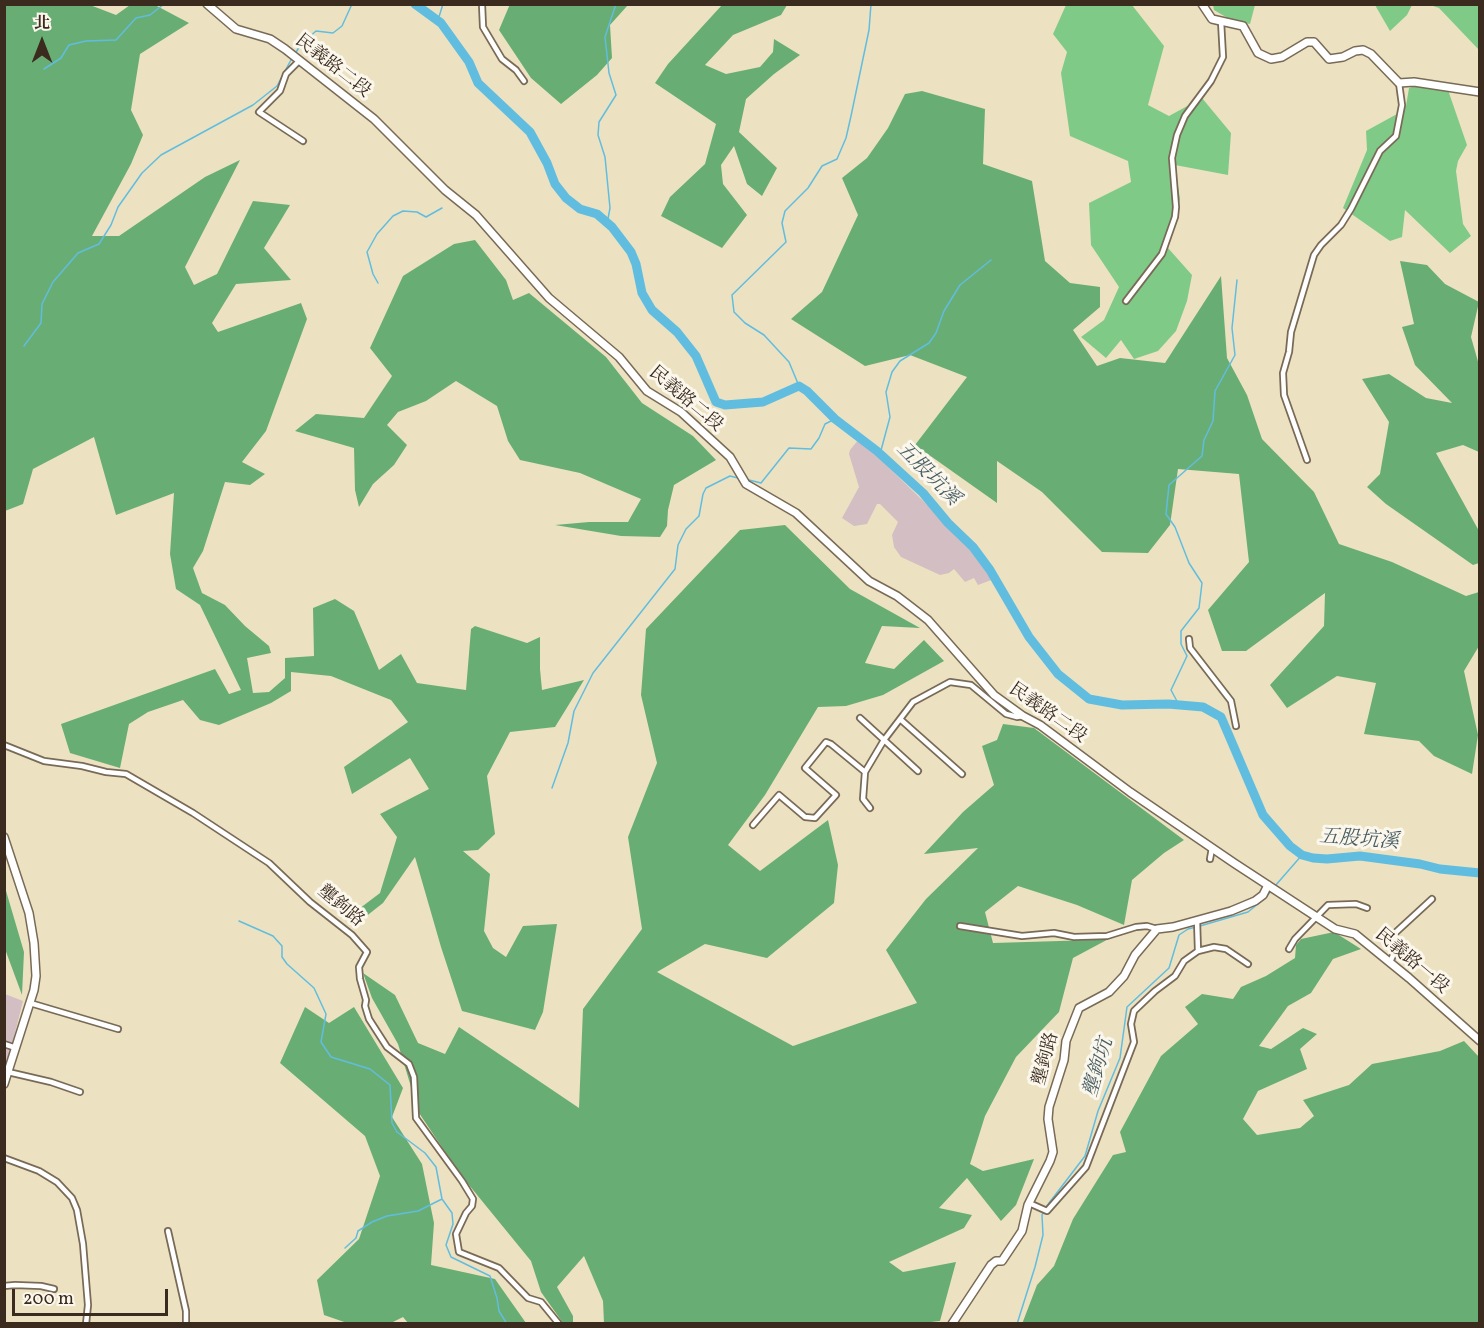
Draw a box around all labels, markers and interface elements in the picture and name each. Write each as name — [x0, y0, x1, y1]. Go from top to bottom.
north arrow — [12, 12, 72, 72]
text: 北 — [34, 13, 50, 35]
street label: 民義路二段 — [290, 31, 374, 103]
street label: 民義路二段 — [644, 363, 726, 437]
water label: 五股坑溪 — [890, 438, 964, 512]
street label: 民義路二段 — [1004, 679, 1090, 749]
water label: 五股坑溪 — [1318, 826, 1400, 856]
street label: 壟鉤路 — [312, 881, 368, 933]
street label: 民義路一段 — [1370, 925, 1452, 999]
street label: 壟鉤路 — [1030, 1030, 1064, 1088]
water label: 壟鉤坑 — [1080, 1036, 1120, 1100]
scale bar — [15, 1277, 171, 1315]
text: 200 m — [23, 1287, 74, 1312]

